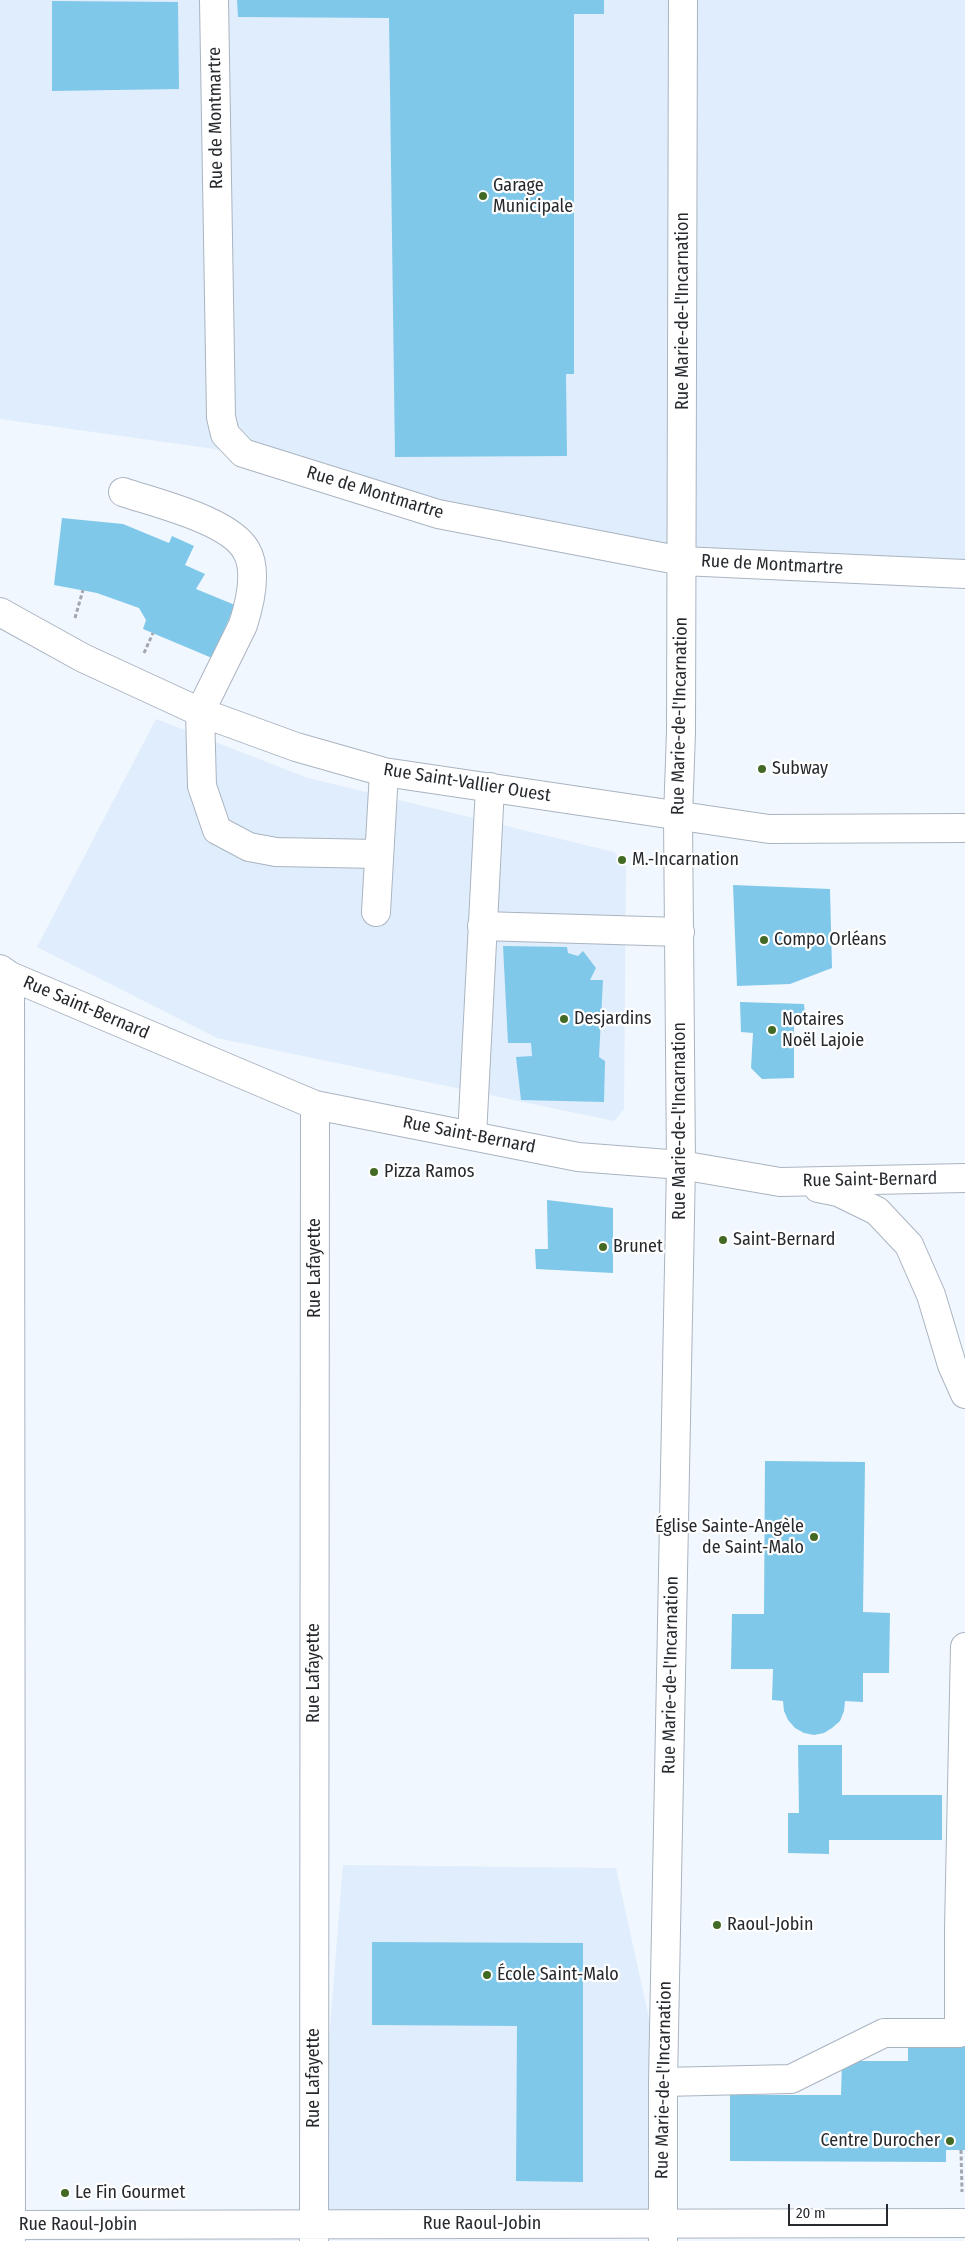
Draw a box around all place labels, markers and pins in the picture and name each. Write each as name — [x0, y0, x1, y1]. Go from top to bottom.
place label: Garage Municipale — [493, 175, 573, 218]
marker: Garage Municipale — [477, 190, 489, 202]
place label: Subway — [772, 758, 828, 780]
marker: Subway — [756, 763, 768, 775]
place label: M.-Incarnation — [632, 849, 739, 871]
marker: M.-Incarnation — [616, 854, 628, 866]
place label: Compo Orléans — [774, 929, 886, 951]
marker: Compo Orléans — [758, 934, 770, 946]
place label: Desjardins — [574, 1008, 652, 1030]
place label: Notaires Noël Lajoie — [782, 1009, 864, 1052]
marker: Desjardins — [558, 1013, 570, 1025]
marker: Notaires Noël Lajoie — [766, 1024, 778, 1036]
place label: Pizza Ramos — [384, 1161, 474, 1183]
marker: Pizza Ramos — [368, 1166, 380, 1178]
place label: Saint-Bernard — [733, 1229, 835, 1251]
marker: Saint-Bernard — [717, 1234, 729, 1246]
place label: Brunet — [613, 1236, 663, 1258]
marker: Brunet — [597, 1241, 609, 1253]
place label: Église Sainte-Angèle de Saint-Malo — [655, 1516, 804, 1558]
marker: Église Sainte-Angèle de Saint-Malo — [808, 1531, 820, 1543]
place label: Raoul-Jobin — [727, 1914, 813, 1936]
marker: Raoul-Jobin — [711, 1919, 723, 1931]
place label: École Saint-Malo — [497, 1964, 619, 1986]
marker: École Saint-Malo — [481, 1969, 493, 1981]
place label: Centre Durocher — [821, 2130, 940, 2152]
marker: Centre Durocher — [944, 2135, 956, 2147]
place label: Le Fin Gourmet — [75, 2182, 185, 2204]
marker: Le Fin Gourmet — [59, 2187, 71, 2199]

